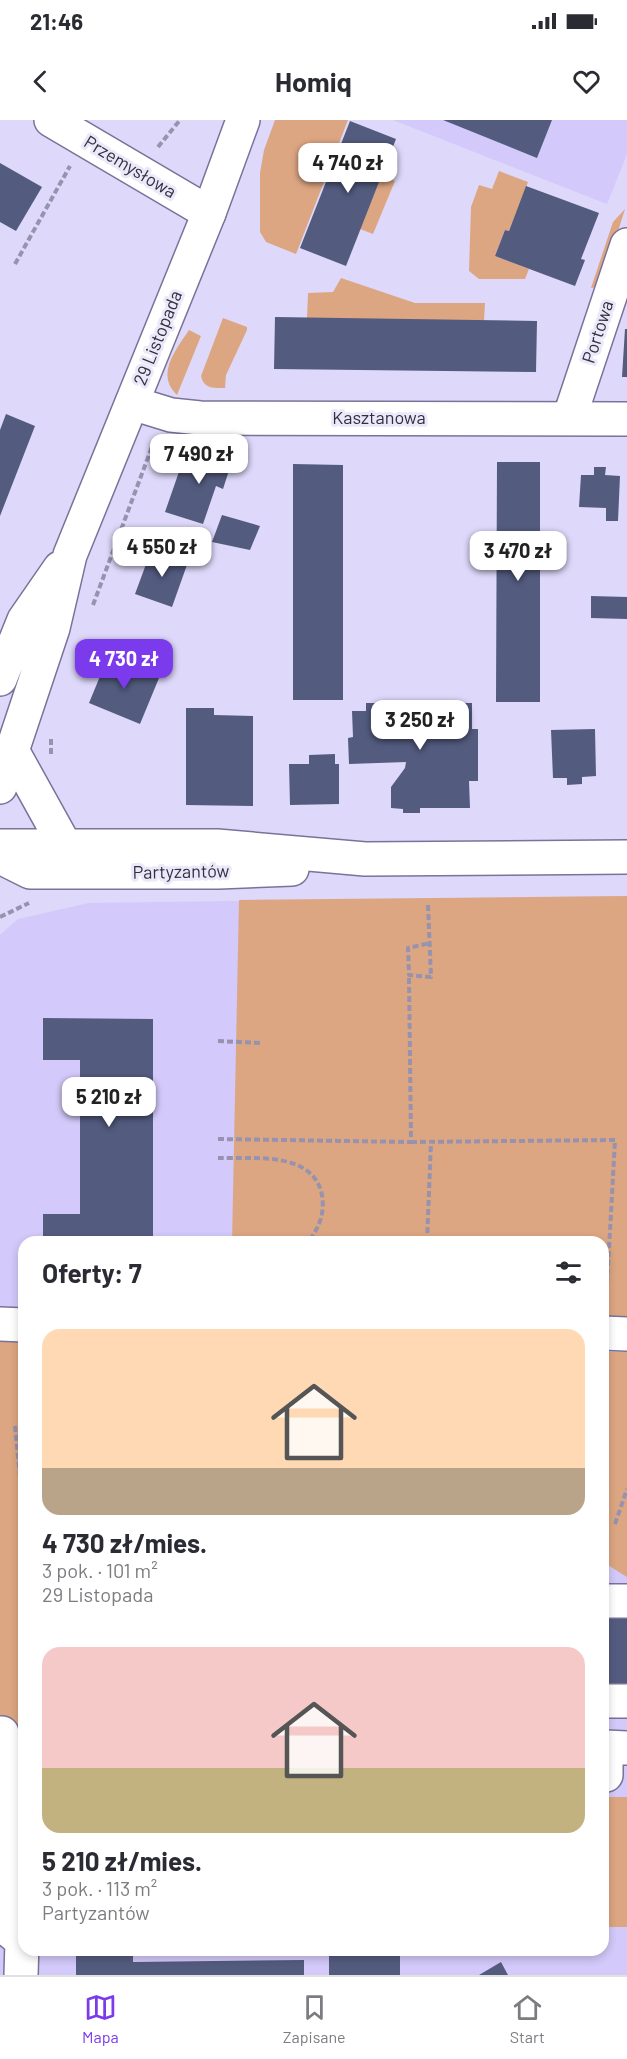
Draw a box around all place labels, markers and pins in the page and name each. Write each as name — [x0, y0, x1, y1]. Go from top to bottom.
pin: 4 740 zł — [286, 143, 410, 194]
pin: 7 490 zł — [137, 434, 261, 485]
pin: 4 550 zł — [100, 527, 224, 578]
pin: 3 470 zł — [456, 531, 580, 582]
pin: 4 730 zł — [62, 639, 186, 690]
pin: 3 250 zł — [358, 700, 482, 751]
pin: 5 210 zł — [47, 1077, 171, 1128]

